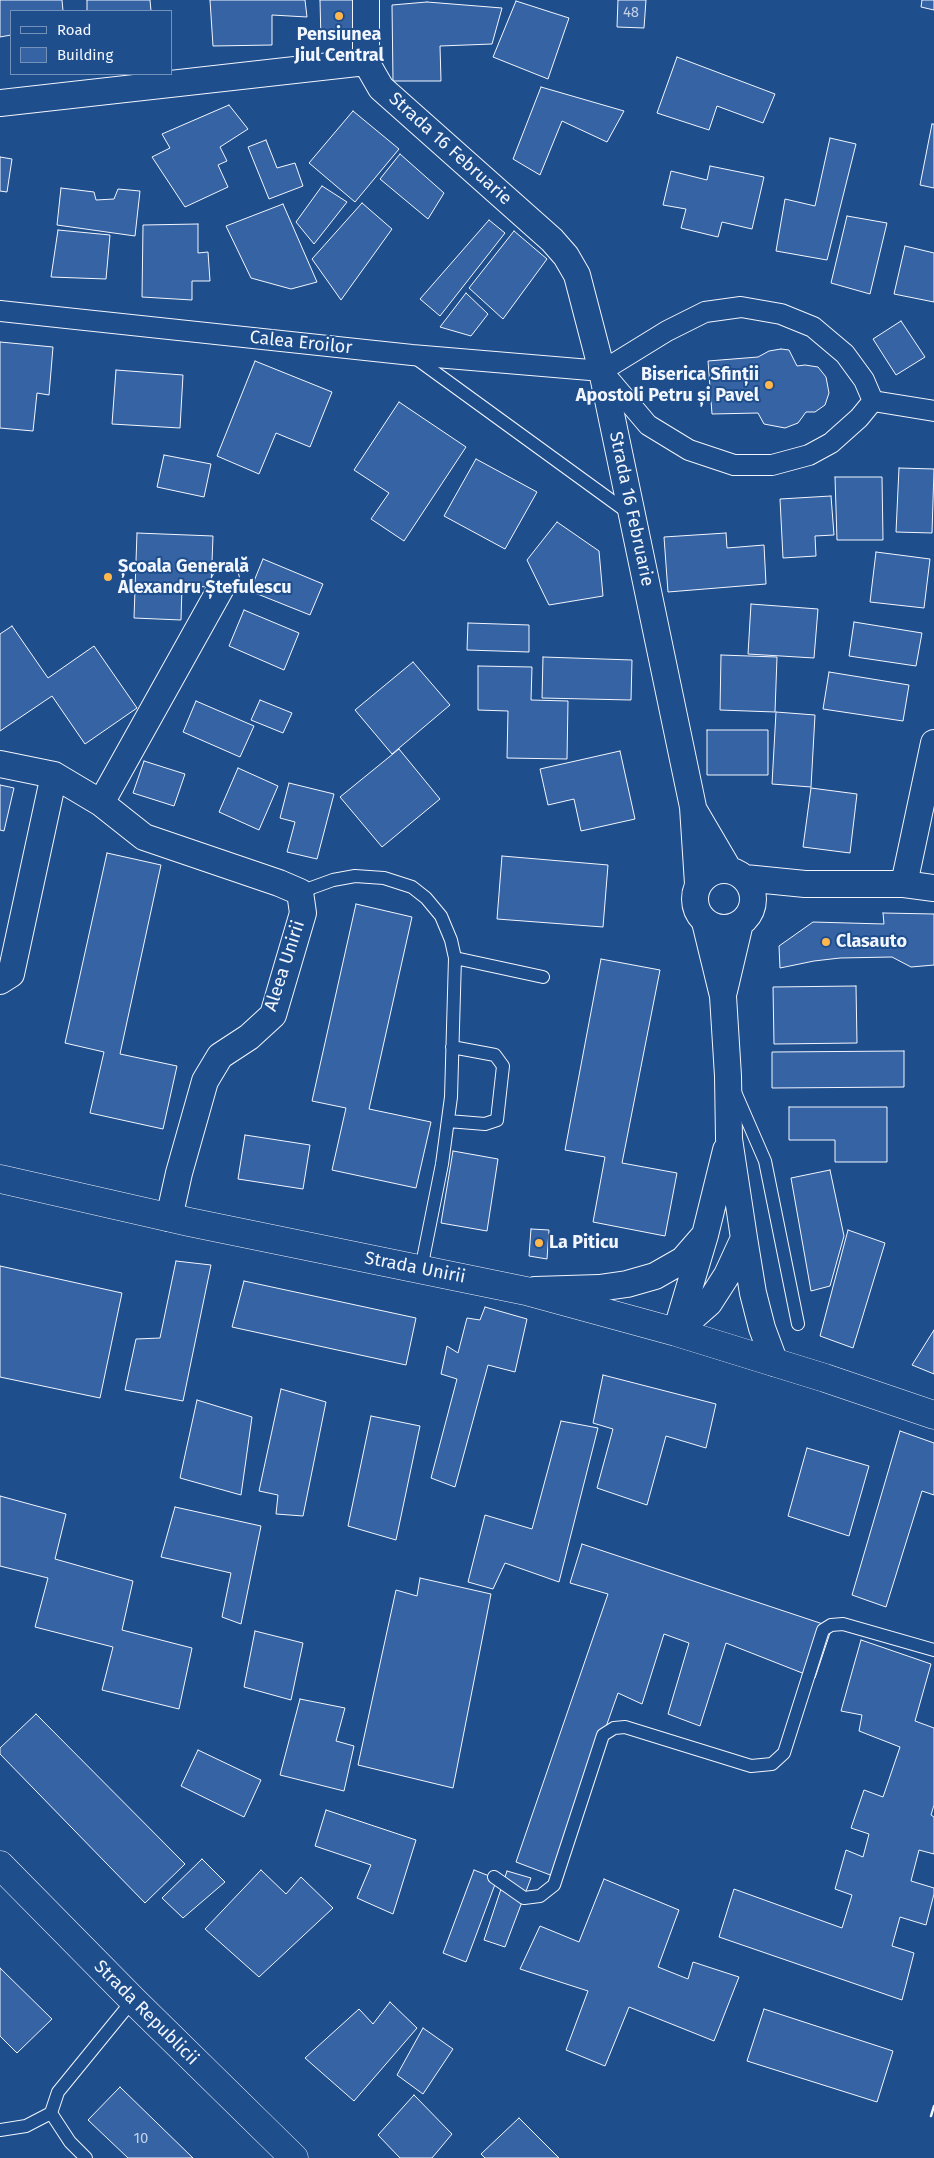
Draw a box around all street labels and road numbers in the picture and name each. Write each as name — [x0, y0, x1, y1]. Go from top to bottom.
street label: Strada 16 Februarie — [384, 88, 516, 210]
street label: Calea Eroilor — [249, 327, 353, 359]
street label: Strada 16 Februarie — [604, 430, 658, 588]
street label: Aleea Unirii — [260, 918, 310, 1014]
street label: Strada Unirii — [363, 1248, 467, 1288]
street label: Strada Republicii — [89, 1956, 203, 2070]

